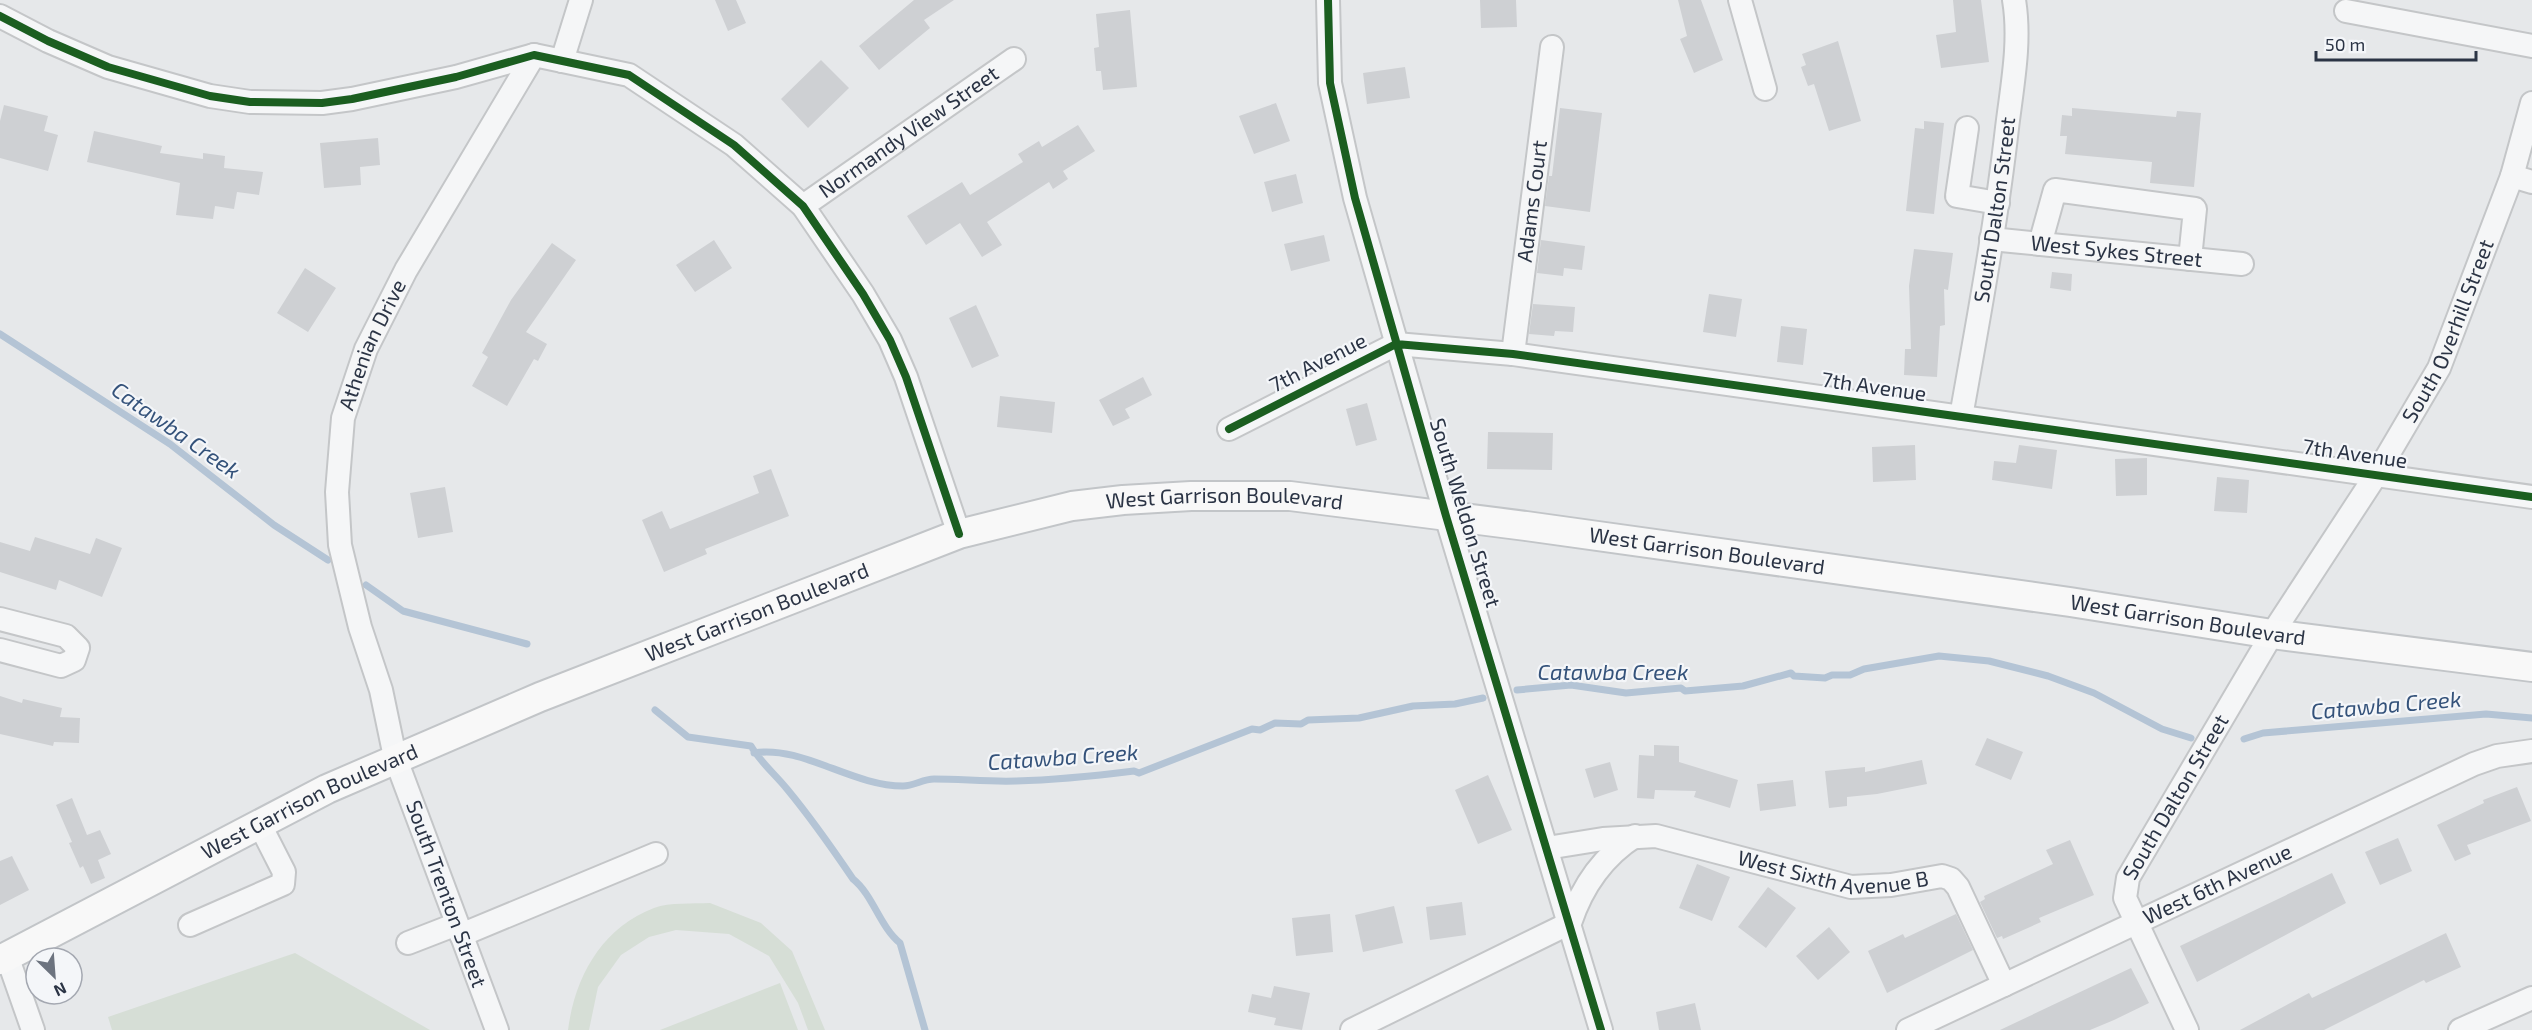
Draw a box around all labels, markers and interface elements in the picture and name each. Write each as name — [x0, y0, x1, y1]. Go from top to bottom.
scale bar — [2316, 24, 2476, 62]
text: 50 m — [2325, 33, 2365, 55]
street label: Normandy View Street — [813, 60, 1003, 202]
street label: South Dalton Street — [1967, 115, 2019, 304]
street label: Adams Court — [1511, 139, 1551, 263]
street label: West Sykes Street — [2030, 229, 2204, 271]
street label: South Overhill Street — [2396, 236, 2498, 427]
street label: Athenian Drive — [333, 275, 410, 413]
street label: 7th Avenue — [1265, 327, 1370, 397]
street label: 7th Avenue — [1820, 366, 1928, 405]
water label: Catawba Creek — [107, 375, 246, 483]
street label: South Weldon Street — [1426, 415, 1507, 610]
street label: 7th Avenue — [2301, 433, 2409, 472]
street label: West Garrison Boulevard — [1104, 482, 1345, 514]
street label: West Garrison Boulevard — [1588, 521, 1826, 579]
street label: West Garrison Boulevard — [641, 556, 872, 666]
street label: West Garrison Boulevard — [2069, 588, 2307, 649]
water label: Catawba Creek — [1538, 658, 1688, 684]
water label: Catawba Creek — [2310, 684, 2462, 724]
street label: South Dalton Street — [2116, 709, 2233, 883]
street label: West Garrison Boulevard — [197, 737, 421, 864]
water label: Catawba Creek — [987, 738, 1139, 774]
street label: South Trenton Street — [402, 797, 493, 990]
street label: West 6th Avenue — [2139, 838, 2295, 929]
street label: West Sixth Avenue B — [1735, 844, 1930, 898]
north arrow — [24, 946, 84, 1006]
text: N — [51, 979, 70, 1001]

